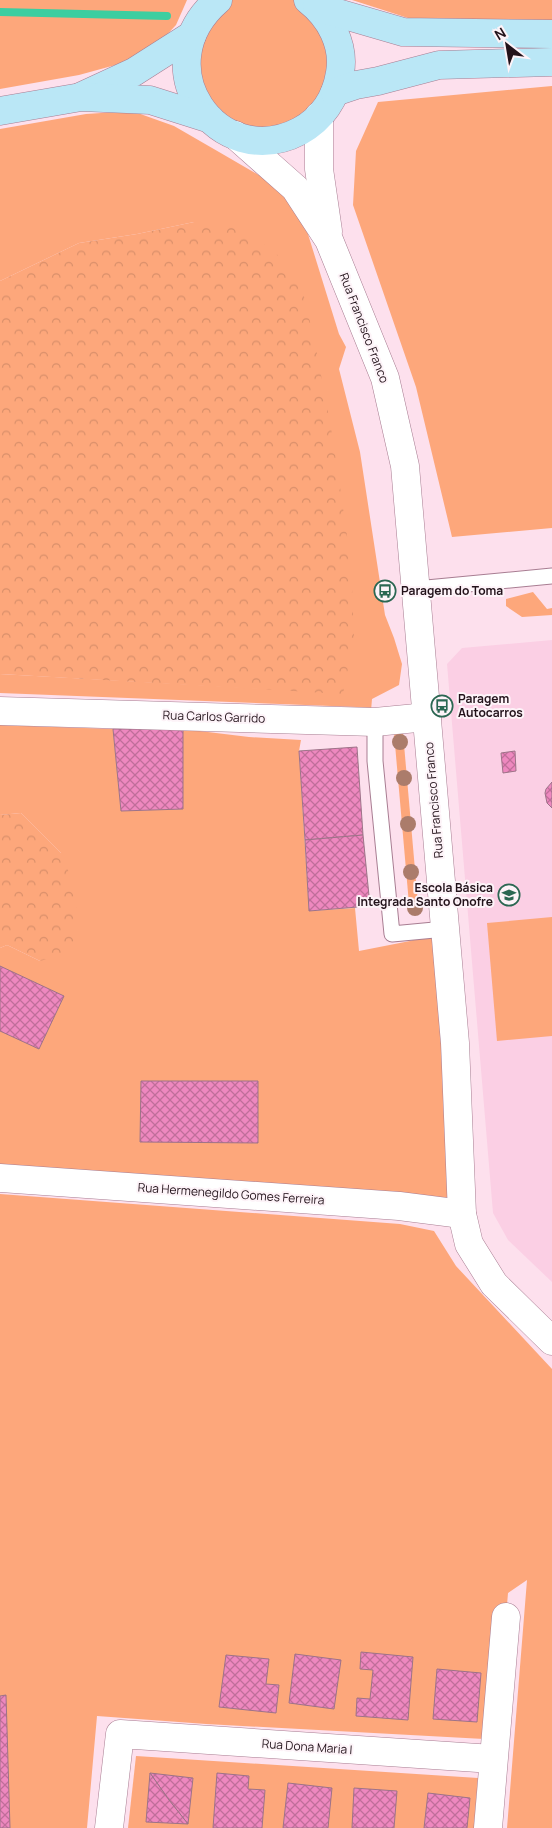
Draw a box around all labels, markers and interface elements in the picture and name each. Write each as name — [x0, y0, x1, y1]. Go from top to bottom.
north arrow — [482, 20, 532, 70]
text: N — [491, 23, 509, 44]
street label: Rua Francisco Franco — [336, 270, 393, 385]
bus stop icon: Paragem do Toma — [373, 579, 397, 603]
place label: Paragem do Toma — [401, 582, 503, 599]
place label: Paragem Autocarros — [458, 690, 523, 721]
bus stop icon: Paragem Autocarros — [430, 694, 454, 718]
street label: Rua Carlos Garrido — [162, 706, 266, 727]
street label: Rua Francisco Franco — [420, 741, 447, 859]
place label: Escola Básica Integrada Santo Onofre — [357, 879, 493, 910]
school or university icon: Escola Básica Integrada Santo Onofre — [497, 883, 521, 907]
street label: Rua Hermenegildo Gomes Ferreira — [137, 1178, 325, 1209]
street label: Rua Dona Maria I — [261, 1735, 353, 1758]

